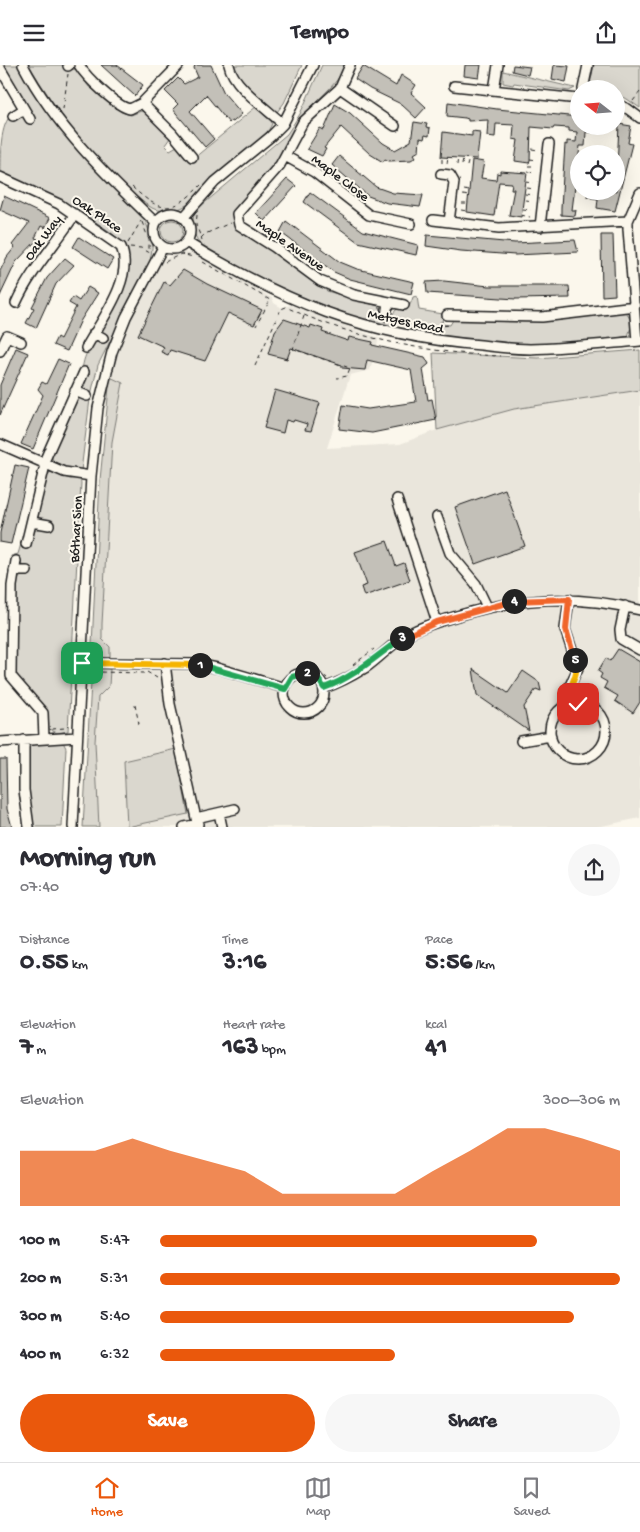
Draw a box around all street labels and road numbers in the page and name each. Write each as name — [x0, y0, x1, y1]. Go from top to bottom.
street label: Maple Close — [307, 152, 373, 207]
street label: Oak Place — [68, 192, 125, 238]
street label: Oak Way — [21, 212, 67, 265]
street label: Maple Avenue — [252, 216, 328, 276]
street label: Metges Road — [366, 306, 447, 339]
street label: Bóthar Sion — [67, 495, 88, 564]

